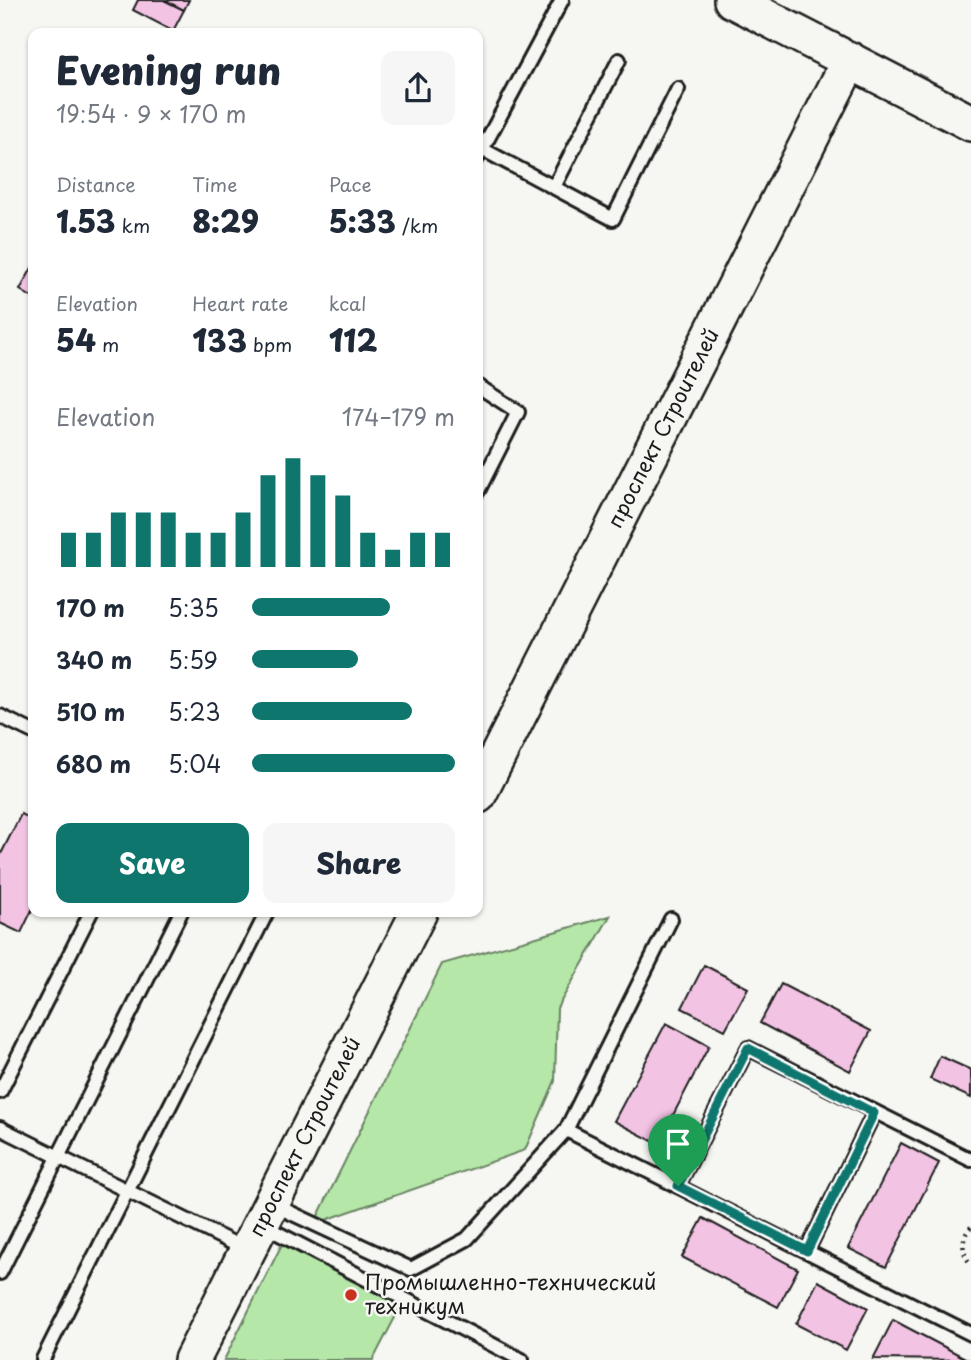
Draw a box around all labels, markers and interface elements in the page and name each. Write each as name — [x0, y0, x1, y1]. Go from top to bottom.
text: Evening run — [56, 41, 281, 98]
button: share — [381, 51, 455, 125]
text: 19:54 · 9 × 170 m — [56, 96, 246, 131]
text: Distance — [56, 170, 136, 198]
text: Time — [192, 170, 237, 198]
text: Pace — [329, 170, 372, 198]
text: 1.53 — [56, 198, 115, 243]
text: 8:29 — [192, 198, 259, 243]
text: 5:33 — [329, 198, 396, 243]
text: km — [115, 211, 150, 239]
text: /km — [396, 211, 438, 239]
text: Elevation — [56, 289, 138, 317]
text: Heart rate — [192, 289, 288, 317]
text: kcal — [329, 289, 367, 317]
text: 54 — [56, 317, 96, 362]
text: 133 — [192, 317, 247, 362]
text: 112 — [329, 317, 377, 362]
street label: проспект Строителей — [598, 322, 726, 533]
text: m — [96, 330, 119, 358]
text: bpm — [247, 330, 292, 358]
text: Elevation — [56, 399, 155, 434]
text: 174–179 m — [342, 399, 455, 434]
text: 170 m — [56, 590, 125, 625]
text: 5:35 — [168, 590, 219, 625]
text: 340 m — [56, 642, 132, 677]
text: 5:59 — [168, 642, 218, 677]
text: 510 m — [56, 694, 125, 729]
text: 5:23 — [168, 694, 221, 729]
text: 680 m — [56, 746, 131, 781]
text: 5:04 — [168, 746, 221, 781]
button: Save — [56, 823, 249, 903]
button: Share — [263, 823, 455, 903]
street label: проспект Строителей — [239, 1031, 367, 1242]
pin — [648, 1114, 708, 1186]
icon: arrive — [659, 1125, 697, 1163]
place label: Промышленно-технический техникум — [365, 1265, 657, 1321]
marker: Промышленно-технический техникум — [343, 1287, 359, 1303]

